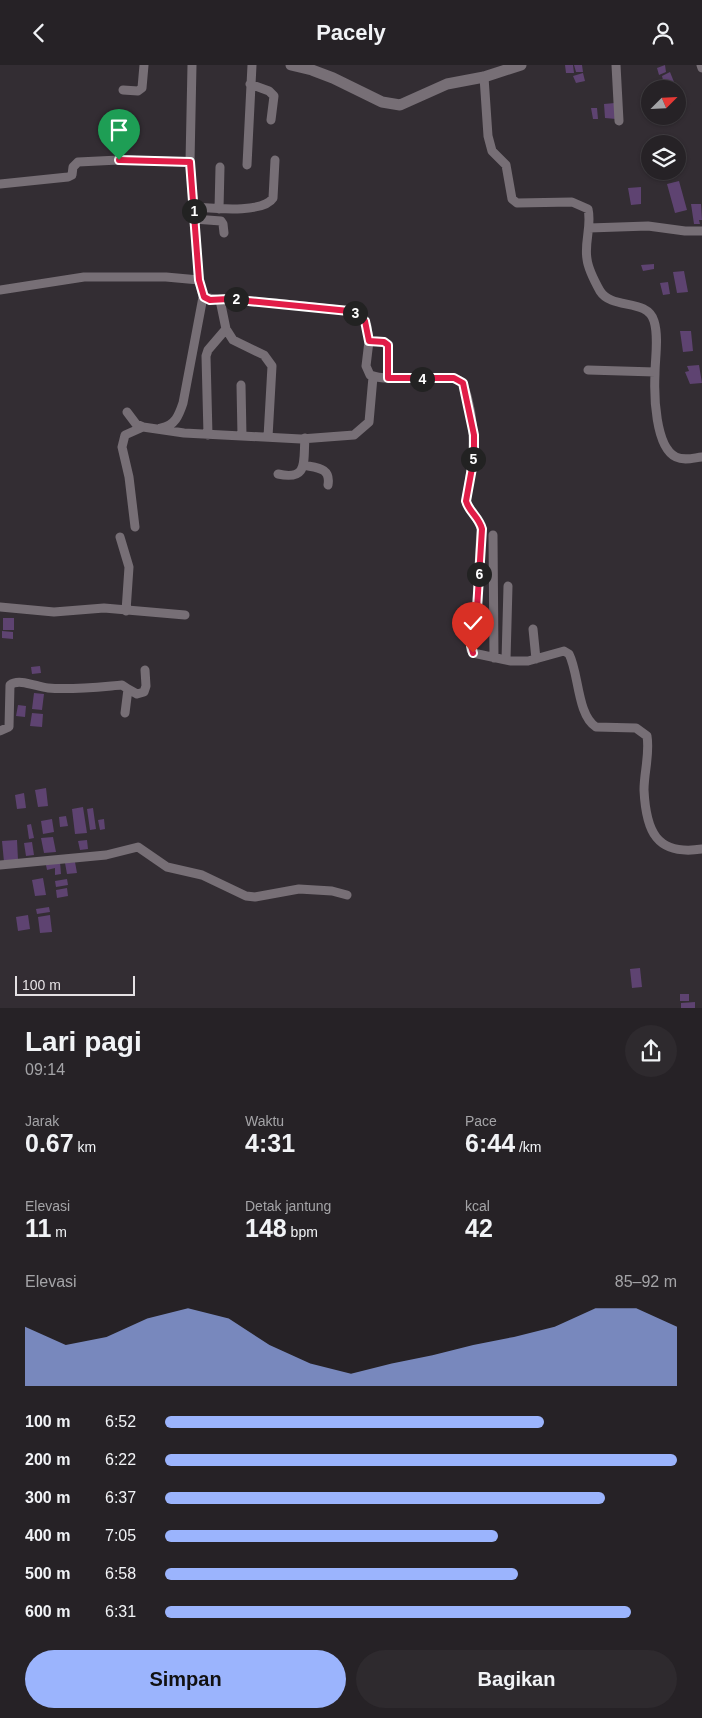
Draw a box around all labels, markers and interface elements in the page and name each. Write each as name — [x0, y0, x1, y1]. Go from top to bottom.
icon: back — [25, 19, 53, 47]
icon: person — [649, 19, 677, 47]
text: Pacely — [316, 20, 386, 45]
north arrow — [641, 80, 686, 125]
map controls — [641, 80, 686, 180]
pin — [98, 109, 140, 160]
icon: arrive — [105, 116, 133, 144]
button: layers — [641, 135, 686, 180]
pin: 1 — [182, 199, 206, 223]
text: 1 — [191, 203, 198, 219]
pin: 2 — [224, 287, 248, 311]
text: 2 — [233, 291, 240, 307]
pin: 3 — [342, 301, 368, 325]
text: 3 — [352, 305, 359, 321]
pin: 4 — [410, 367, 434, 391]
text: 4 — [419, 371, 426, 387]
pin: 5 — [460, 447, 486, 471]
text: 5 — [470, 451, 477, 467]
pin: 6 — [466, 561, 492, 587]
text: 6 — [476, 566, 483, 582]
pin — [452, 602, 494, 653]
icon: check — [459, 609, 487, 637]
scale bar — [15, 973, 135, 996]
text: 100 m — [22, 977, 61, 993]
button: share — [625, 1025, 677, 1077]
text: Lari pagi — [25, 1026, 142, 1057]
text: 09:14 — [25, 1061, 65, 1078]
text: Jarak — [25, 1113, 59, 1129]
text: Waktu — [245, 1113, 284, 1129]
text: Pace — [465, 1113, 497, 1129]
text: 0.67 — [25, 1129, 74, 1157]
text: 4:31 — [245, 1129, 295, 1157]
text: 6:44 — [465, 1129, 515, 1157]
text: km — [74, 1139, 96, 1155]
text: /km — [515, 1139, 542, 1155]
text: Elevasi — [25, 1198, 70, 1214]
text: Detak jantung — [245, 1198, 331, 1214]
text: kcal — [465, 1198, 490, 1214]
text: 11 — [25, 1214, 51, 1242]
text: 148 — [245, 1214, 287, 1242]
text: 42 — [465, 1214, 493, 1242]
text: m — [51, 1224, 67, 1240]
text: bpm — [287, 1224, 318, 1240]
text: Elevasi — [25, 1273, 77, 1290]
text: 85–92 m — [615, 1273, 677, 1290]
text: 100 m — [25, 1413, 70, 1430]
text: 6:52 — [105, 1413, 136, 1430]
text: 200 m — [25, 1451, 70, 1468]
text: 6:22 — [105, 1451, 136, 1468]
text: 300 m — [25, 1489, 70, 1506]
text: 6:37 — [105, 1489, 136, 1506]
text: 400 m — [25, 1527, 70, 1544]
text: 7:05 — [105, 1527, 136, 1544]
text: 500 m — [25, 1565, 70, 1582]
text: 6:58 — [105, 1565, 136, 1582]
text: 600 m — [25, 1603, 70, 1620]
text: 6:31 — [105, 1603, 136, 1620]
button: Simpan — [25, 1650, 346, 1708]
button: Bagikan — [356, 1650, 677, 1708]

